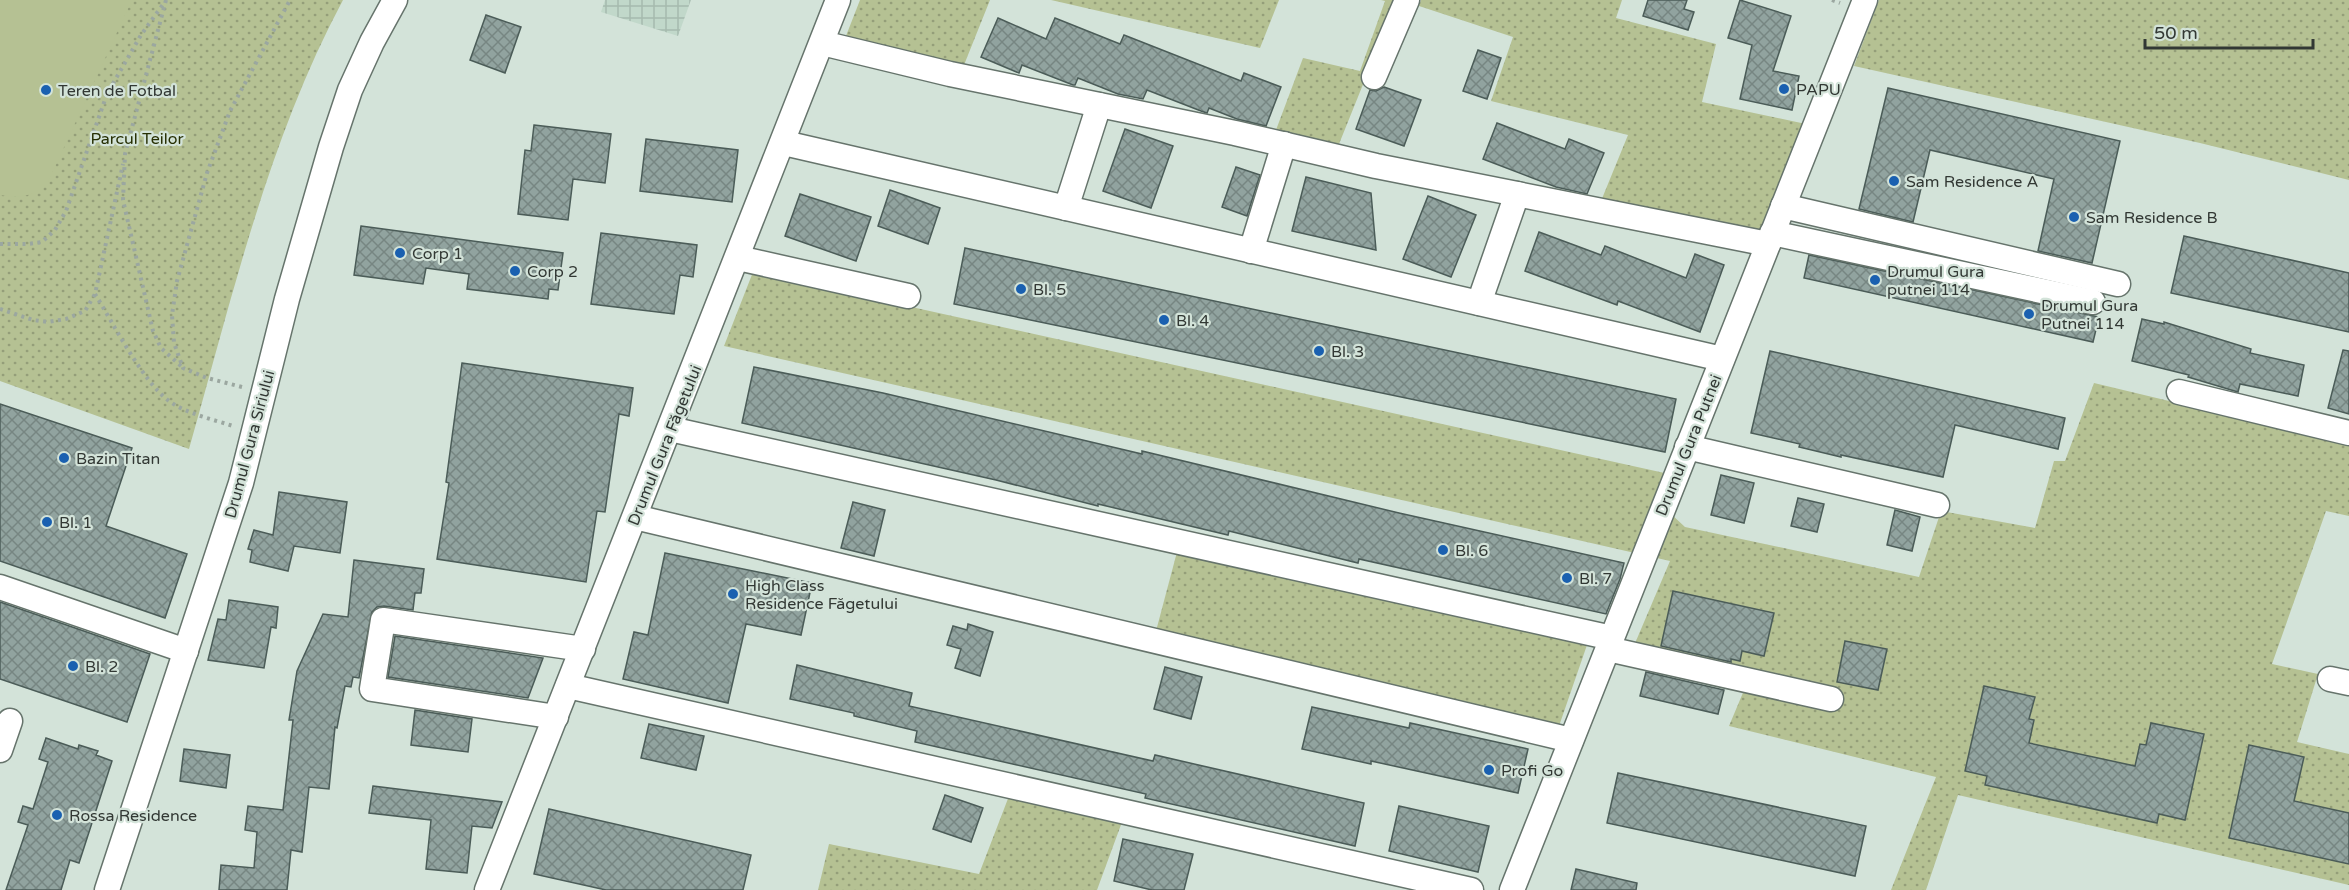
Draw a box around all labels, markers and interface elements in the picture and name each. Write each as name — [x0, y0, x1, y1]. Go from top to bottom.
scale bar — [2145, 12, 2313, 50]
text: 50 m — [2154, 22, 2198, 44]
place label: PAPU — [1796, 80, 1841, 100]
place label: Teren de Fotbal — [58, 81, 176, 101]
marker: PAPU — [1777, 82, 1791, 96]
marker: Teren de Fotbal — [39, 83, 53, 97]
park label: Parcul Teilor — [90, 129, 184, 149]
place label: Sam Residence A — [1906, 172, 2038, 192]
marker: Sam Residence A — [1887, 174, 1901, 188]
place label: Sam Residence B — [2086, 208, 2217, 228]
marker: Sam Residence B — [2067, 210, 2081, 224]
place label: Corp 1 — [412, 244, 463, 264]
marker: Corp 1 — [393, 246, 407, 260]
place label: Corp 2 — [527, 262, 578, 282]
place label: Drumul Gura putnei 114 — [1887, 262, 1984, 300]
marker: Corp 2 — [508, 264, 522, 278]
marker: Drumul Gura putnei 114 — [1868, 273, 1882, 287]
place label: Bl. 5 — [1033, 280, 1066, 300]
marker: Bl. 5 — [1014, 282, 1028, 296]
place label: Drumul Gura Putnei 114 — [2041, 296, 2138, 334]
marker: Drumul Gura Putnei 114 — [2022, 307, 2036, 321]
place label: Bl. 4 — [1176, 311, 1209, 331]
marker: Bl. 4 — [1157, 313, 1171, 327]
place label: Bl. 3 — [1331, 342, 1364, 362]
marker: Bl. 3 — [1312, 344, 1326, 358]
street label: Drumul Gura Făgetului — [624, 362, 706, 529]
street label: Drumul Gura Siriului — [221, 368, 279, 521]
street label: Drumul Gura Putnei — [1651, 372, 1726, 519]
place label: Bazin Titan — [76, 449, 160, 469]
marker: Bazin Titan — [57, 451, 71, 465]
place label: Bl. 1 — [59, 513, 92, 533]
marker: Bl. 1 — [40, 515, 54, 529]
place label: Bl. 6 — [1455, 541, 1488, 561]
marker: Bl. 6 — [1436, 543, 1450, 557]
place label: Bl. 7 — [1579, 569, 1612, 589]
marker: Bl. 7 — [1560, 571, 1574, 585]
place label: High Class Residence Făgetului — [745, 576, 898, 614]
marker: High Class Residence Făgetului — [726, 587, 740, 601]
place label: Bl. 2 — [85, 657, 118, 677]
marker: Bl. 2 — [66, 659, 80, 673]
place label: Profi Go — [1501, 761, 1563, 781]
marker: Profi Go — [1482, 763, 1496, 777]
place label: Rossa Residence — [69, 806, 197, 826]
marker: Rossa Residence — [50, 808, 64, 822]

